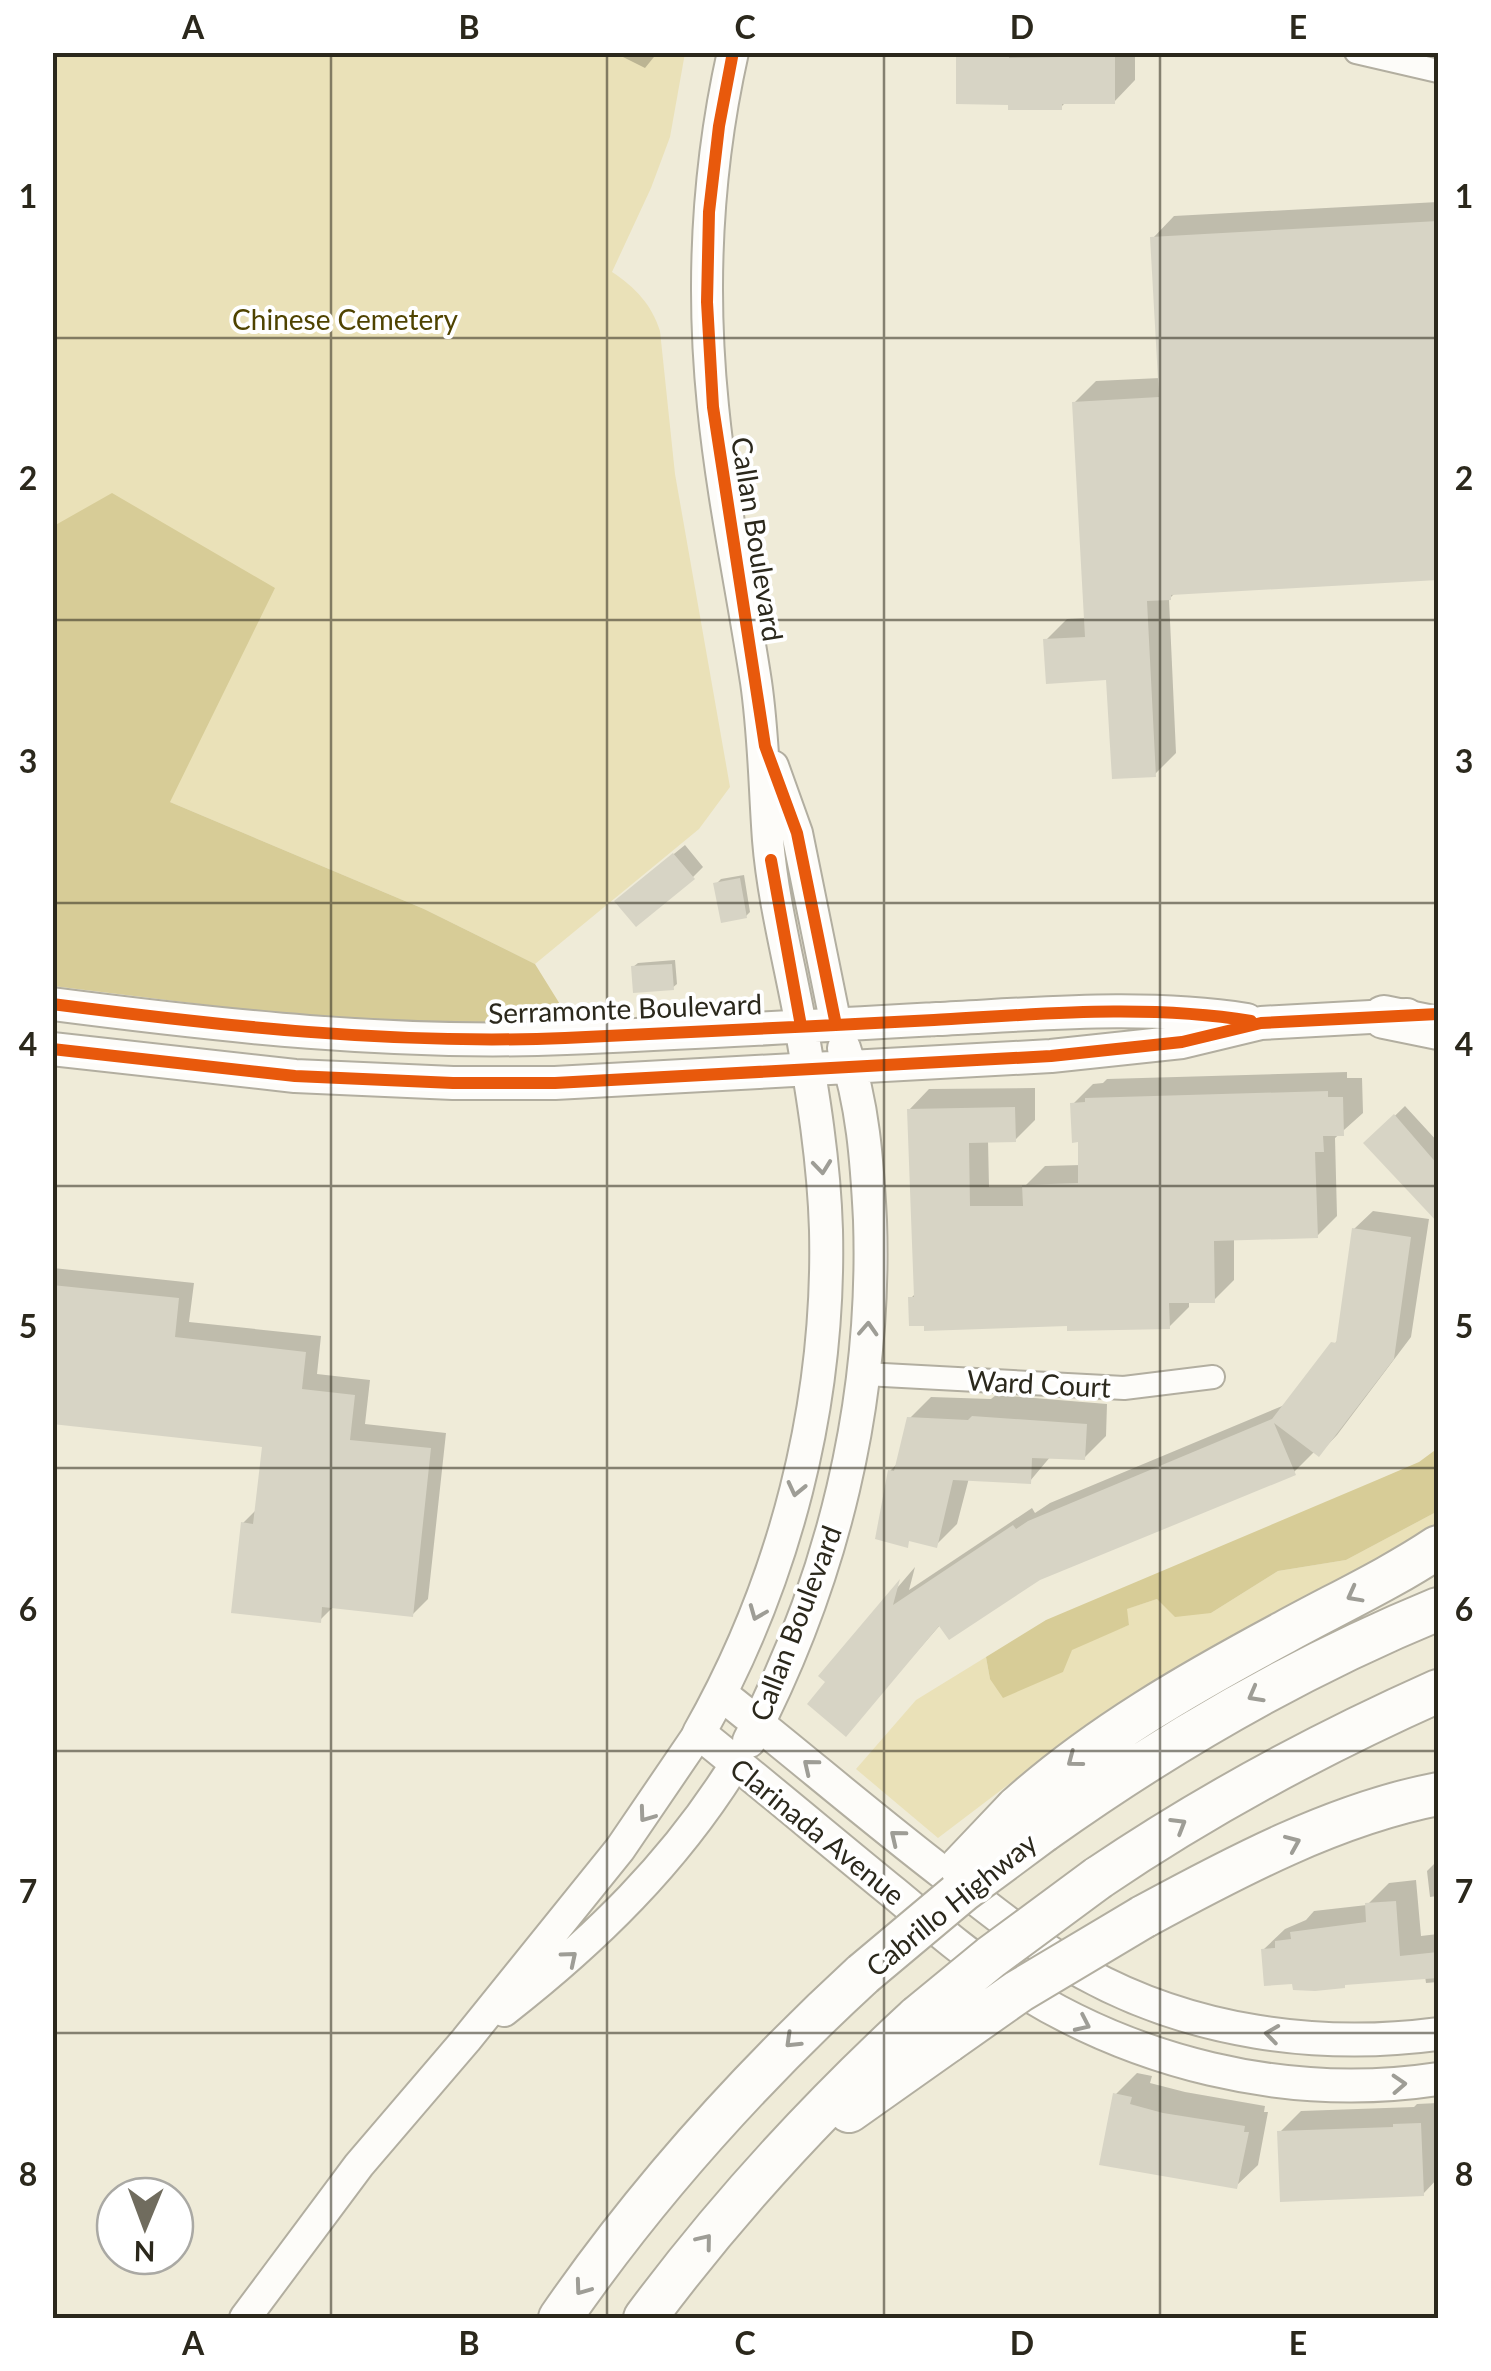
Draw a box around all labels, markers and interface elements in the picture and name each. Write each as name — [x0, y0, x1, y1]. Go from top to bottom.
text: A — [181, 7, 205, 46]
text: B — [458, 7, 480, 46]
text: C — [734, 7, 756, 46]
text: D — [1010, 7, 1034, 46]
text: E — [1289, 7, 1307, 46]
text: 1 — [19, 176, 37, 215]
text: 1 — [1455, 176, 1473, 215]
park label: Chinese Cemetery — [232, 302, 458, 336]
street label: Callan Boulevard — [725, 434, 791, 644]
text: 2 — [19, 458, 37, 497]
text: 2 — [1455, 458, 1473, 497]
text: 3 — [19, 741, 37, 780]
text: 3 — [1455, 741, 1473, 780]
street label: Serramonte Boulevard — [487, 986, 763, 1030]
text: 4 — [19, 1024, 37, 1063]
text: 4 — [1455, 1024, 1473, 1063]
one-way arrow — [810, 1159, 832, 1175]
text: 5 — [19, 1306, 37, 1345]
text: 5 — [1455, 1306, 1473, 1345]
one-way arrow — [857, 1321, 878, 1337]
street label: Ward Court — [966, 1362, 1112, 1404]
one-way arrow — [787, 1480, 808, 1497]
street label: Callan Boulevard — [742, 1521, 848, 1725]
one-way arrow — [1346, 1583, 1364, 1602]
text: 6 — [19, 1589, 37, 1628]
text: 6 — [1455, 1589, 1473, 1628]
one-way arrow — [748, 1604, 768, 1621]
one-way arrow — [1247, 1682, 1265, 1702]
one-way arrow — [1067, 1748, 1085, 1765]
street label: Clarinada Avenue — [724, 1750, 912, 1912]
one-way arrow — [803, 1760, 821, 1778]
one-way arrow — [640, 1804, 658, 1822]
one-way arrow — [1168, 1818, 1186, 1837]
street label: Cabrillo Highway — [859, 1825, 1043, 1983]
one-way arrow — [890, 1831, 908, 1849]
one-way arrow — [1283, 1835, 1301, 1855]
text: 7 — [19, 1871, 37, 1910]
text: 7 — [1455, 1871, 1473, 1910]
one-way arrow — [558, 1952, 577, 1970]
one-way arrow — [1073, 2011, 1091, 2031]
one-way arrow — [1263, 2024, 1279, 2045]
one-way arrow — [786, 2029, 804, 2047]
one-way arrow — [1391, 2074, 1407, 2095]
text: 8 — [19, 2154, 37, 2193]
text: 8 — [1455, 2154, 1473, 2193]
north arrow — [95, 2176, 195, 2276]
text: N — [133, 2235, 156, 2269]
one-way arrow — [693, 2235, 711, 2253]
one-way arrow — [576, 2277, 593, 2295]
text: A — [181, 2323, 205, 2362]
text: B — [458, 2323, 480, 2362]
text: C — [734, 2323, 756, 2362]
text: D — [1010, 2323, 1034, 2362]
text: E — [1289, 2323, 1307, 2362]

